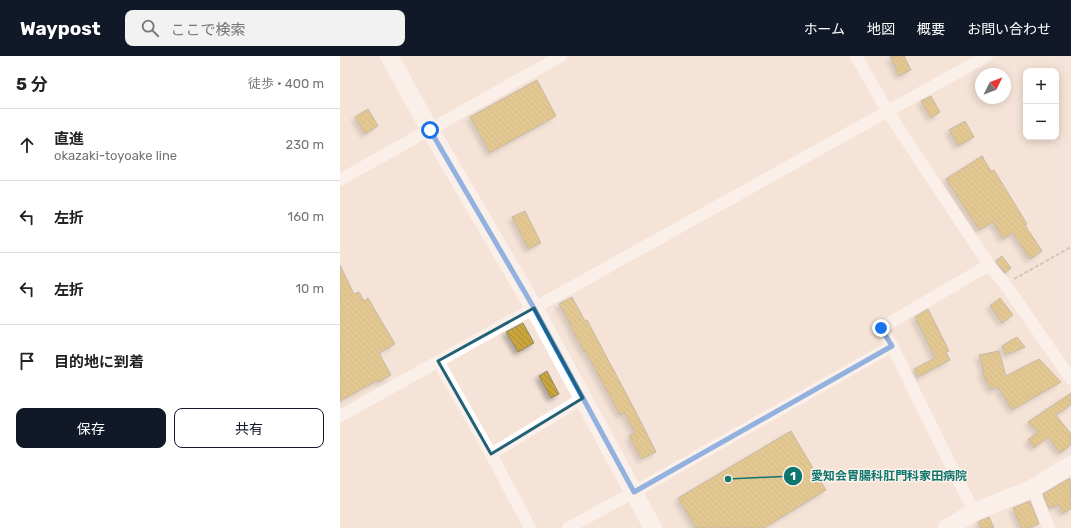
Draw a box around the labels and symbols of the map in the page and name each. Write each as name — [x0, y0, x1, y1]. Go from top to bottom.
north arrow — [975, 68, 1011, 104]
route start — [421, 121, 439, 139]
route end — [872, 319, 890, 337]
callout: 愛知会胃腸科肛門科家田病院 — [783, 464, 975, 488]
text: 1 — [790, 469, 796, 483]
text: 愛知会胃腸科肛門科家田病院 — [811, 469, 967, 483]

